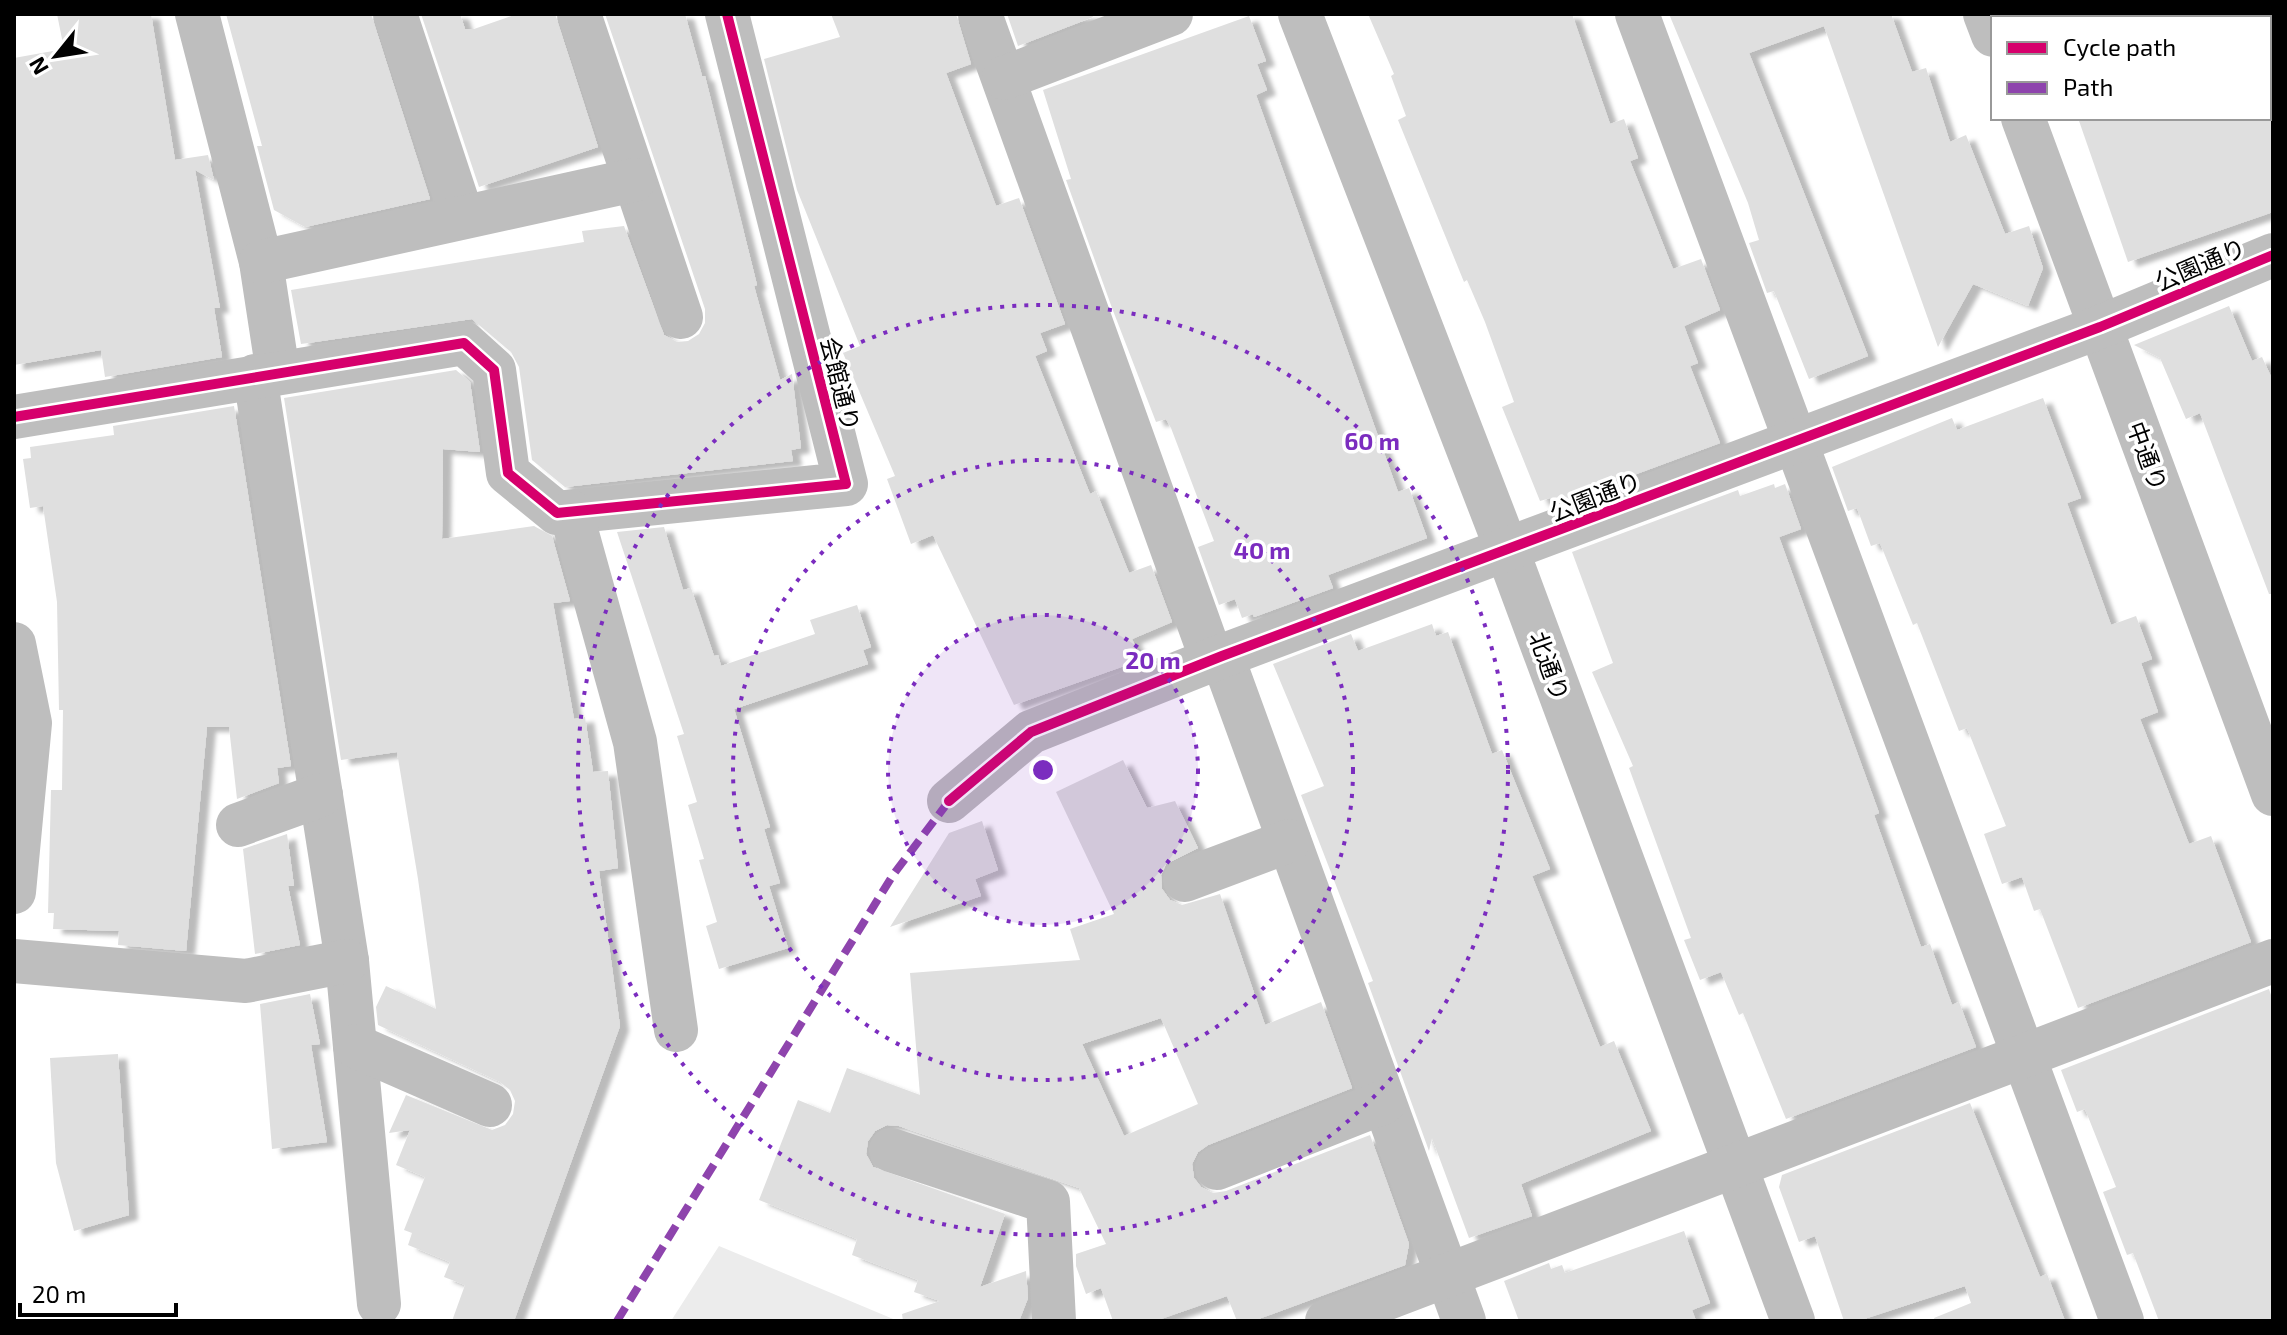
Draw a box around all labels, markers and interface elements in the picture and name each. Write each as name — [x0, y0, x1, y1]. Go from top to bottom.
north arrow — [16, 16, 96, 96]
legend — [1991, 16, 2271, 120]
text: Cycle path — [2063, 32, 2176, 61]
text: N — [23, 53, 53, 80]
text: Path — [2063, 72, 2113, 101]
street label: 公園通り — [2150, 232, 2250, 296]
street label: 会館通り — [815, 334, 867, 434]
street label: 中通り — [2122, 417, 2174, 495]
text: 60 m — [1344, 426, 1400, 455]
street label: 公園通り — [1545, 465, 1645, 527]
text: 40 m — [1234, 535, 1290, 564]
street label: 北通り — [1524, 627, 1576, 705]
text: 20 m — [1125, 645, 1181, 674]
centre of rings — [1029, 756, 1057, 784]
scale bar — [20, 1267, 176, 1317]
text: 20 m — [32, 1279, 86, 1308]

